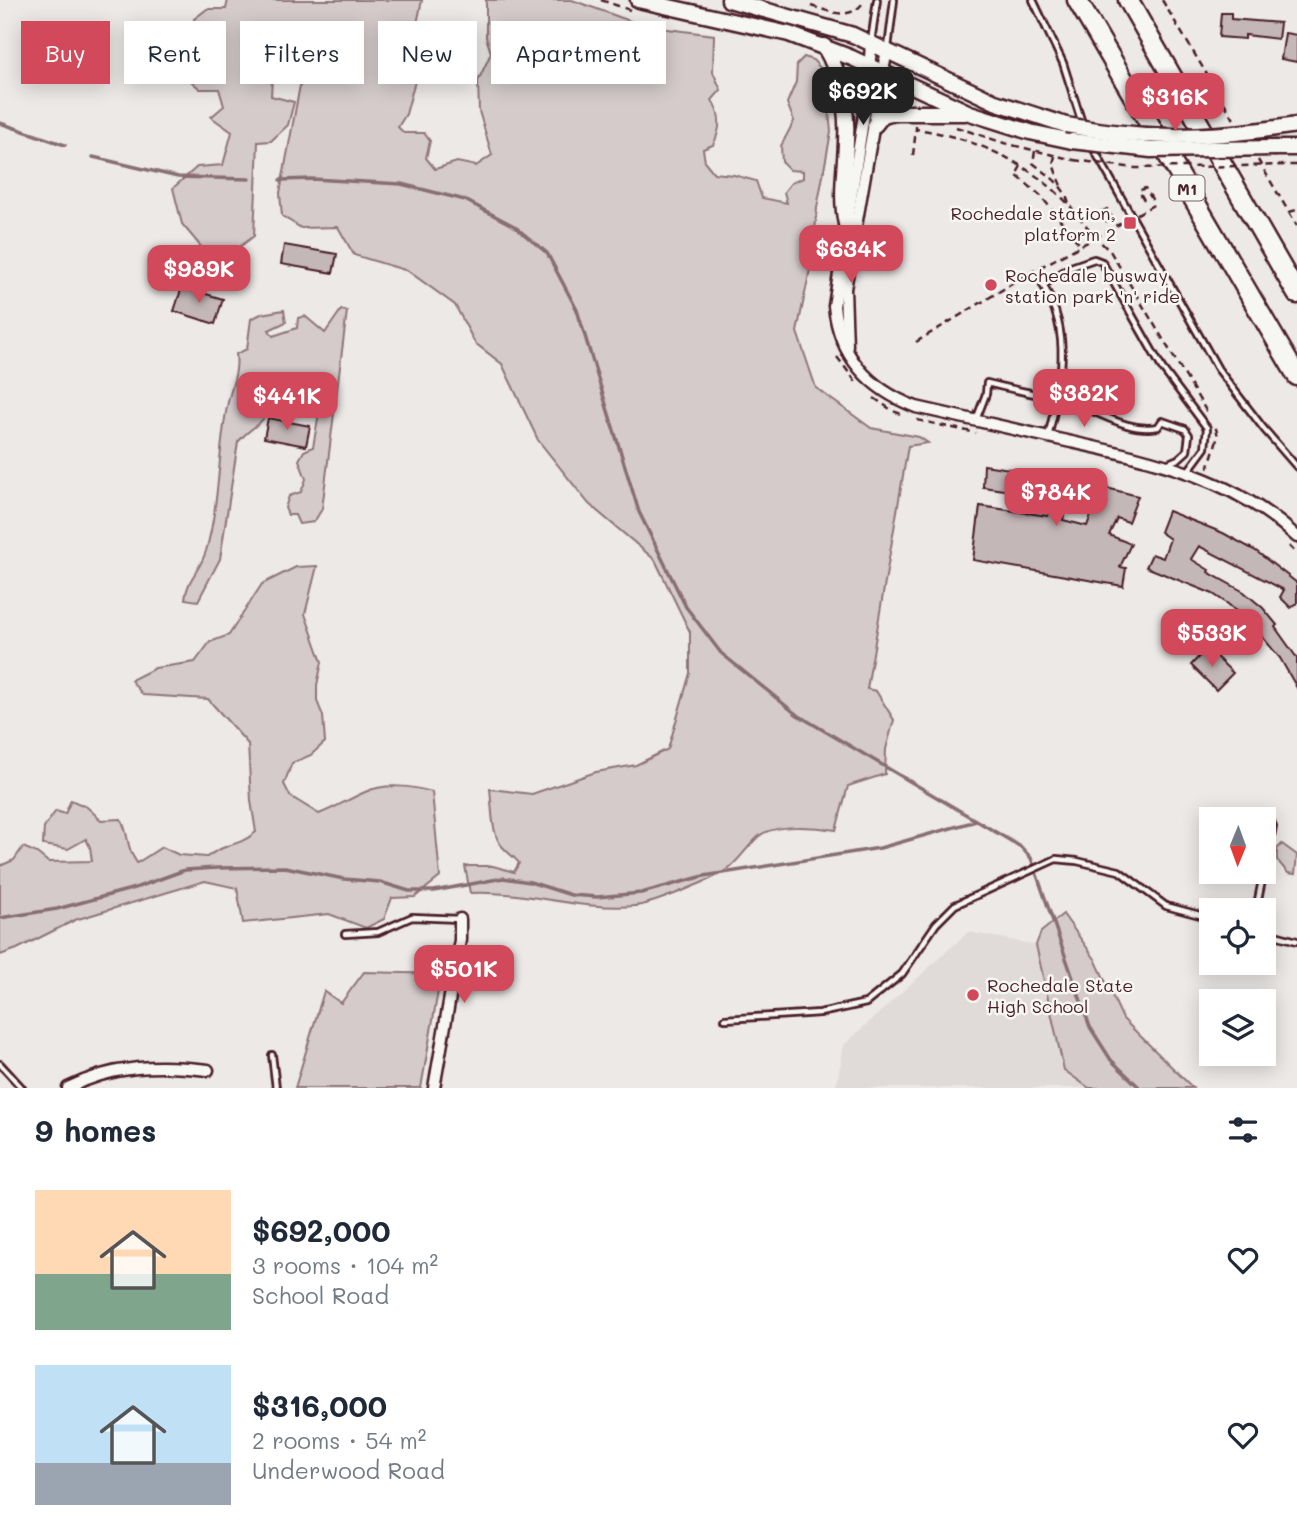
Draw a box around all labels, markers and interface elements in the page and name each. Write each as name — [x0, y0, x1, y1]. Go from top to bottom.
chip: Buy — [21, 21, 110, 84]
chip: Rent — [124, 21, 226, 84]
chip: Filters — [240, 21, 364, 84]
chip: New — [378, 21, 477, 84]
chip: Apartment — [491, 21, 666, 84]
pin: $692K — [814, 68, 912, 127]
pin: $316K — [1126, 74, 1224, 133]
text: $692K — [828, 75, 898, 105]
text: $316K — [1141, 81, 1209, 111]
road number: M1 — [1170, 176, 1204, 200]
place label: Rochedale station, platform 2 — [951, 201, 1116, 246]
marker: Rochedale station, platform 2 — [1122, 215, 1138, 231]
pin: $634K — [802, 226, 900, 285]
text: $634K — [815, 233, 887, 263]
pin: $989K — [150, 246, 248, 305]
text: $989K — [163, 253, 235, 283]
place label: Rochedale busway station park 'n' ride — [1005, 263, 1180, 308]
marker: Rochedale busway station park 'n' ride — [983, 277, 999, 293]
pin: $382K — [1035, 370, 1133, 429]
pin: $441K — [238, 372, 336, 432]
text: $382K — [1049, 377, 1119, 407]
text: $441K — [253, 380, 321, 410]
pin: $784K — [1007, 468, 1105, 528]
text: $784K — [1020, 476, 1092, 506]
pin: $533K — [1163, 610, 1261, 669]
text: $533K — [1177, 617, 1247, 647]
north arrow — [1199, 807, 1276, 884]
map controls — [1199, 807, 1276, 1066]
button: locate — [1199, 898, 1276, 975]
pin: $501K — [415, 946, 513, 1005]
text: $501K — [430, 953, 498, 983]
place label: Rochedale State High School — [987, 973, 1133, 1018]
marker: Rochedale State High School — [965, 987, 981, 1003]
button: layers — [1199, 989, 1276, 1066]
text: 9 homes — [35, 1110, 156, 1150]
icon: filters — [1224, 1111, 1262, 1149]
text: $692,000 — [252, 1210, 391, 1250]
icon: home — [91, 1218, 175, 1302]
icon: heart — [1224, 1241, 1262, 1279]
text: 3 rooms · 104 m² — [252, 1250, 438, 1280]
text: School Road — [252, 1280, 389, 1310]
text: $316,000 — [252, 1385, 387, 1425]
icon: home — [91, 1393, 175, 1477]
icon: heart — [1224, 1416, 1262, 1454]
text: 2 rooms · 54 m² — [252, 1425, 427, 1455]
text: Underwood Road — [252, 1455, 445, 1485]

